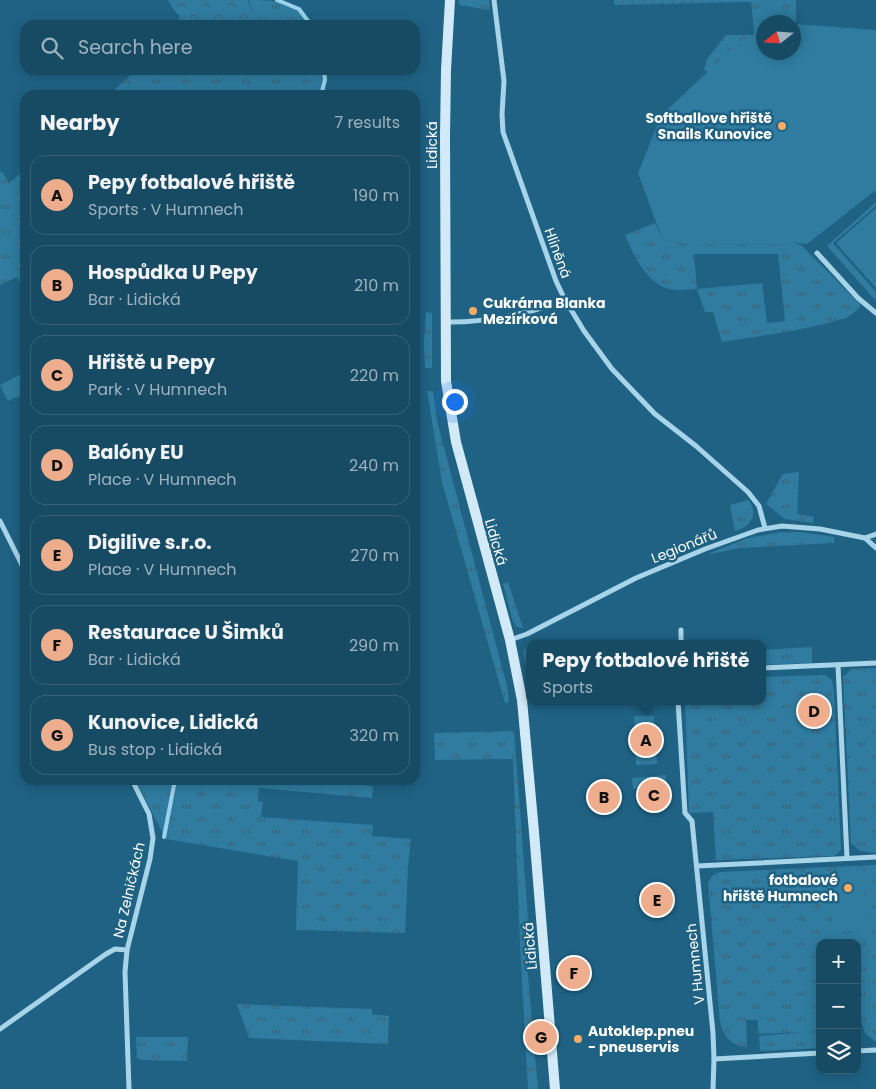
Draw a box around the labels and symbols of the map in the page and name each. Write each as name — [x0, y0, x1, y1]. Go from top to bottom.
north arrow — [756, 15, 801, 60]
place label: Softballove hřiště Snails Kunovice — [646, 108, 772, 144]
marker: Softballove hřiště Snails Kunovice — [776, 120, 788, 132]
street label: Lidická — [422, 121, 442, 169]
street label: Hliněná — [540, 225, 576, 281]
place label: Cukrárna Blanka Mezírková — [483, 293, 606, 329]
marker: Cukrárna Blanka Mezírková — [467, 305, 479, 317]
your location — [442, 389, 468, 415]
street label: Lidická — [480, 516, 512, 568]
street label: Legionářů — [648, 524, 720, 568]
pin: D — [798, 692, 830, 730]
pin: A — [630, 721, 662, 759]
pin: C — [638, 776, 670, 814]
pin: B — [588, 778, 620, 816]
street label: Na Zelničkách — [108, 840, 150, 940]
place label: fotbalové hřiště Humnech — [723, 870, 838, 906]
pin: E — [641, 881, 673, 919]
marker: fotbalové hřiště Humnech — [842, 882, 854, 894]
street label: Lidická — [518, 921, 542, 971]
street label: V Humnech — [681, 922, 709, 1006]
pin: F — [558, 954, 590, 992]
pin: G — [525, 1018, 557, 1056]
place label: Autoklep.pneu - pneuservis — [588, 1021, 694, 1057]
marker: Autoklep.pneu - pneuservis — [572, 1033, 584, 1045]

